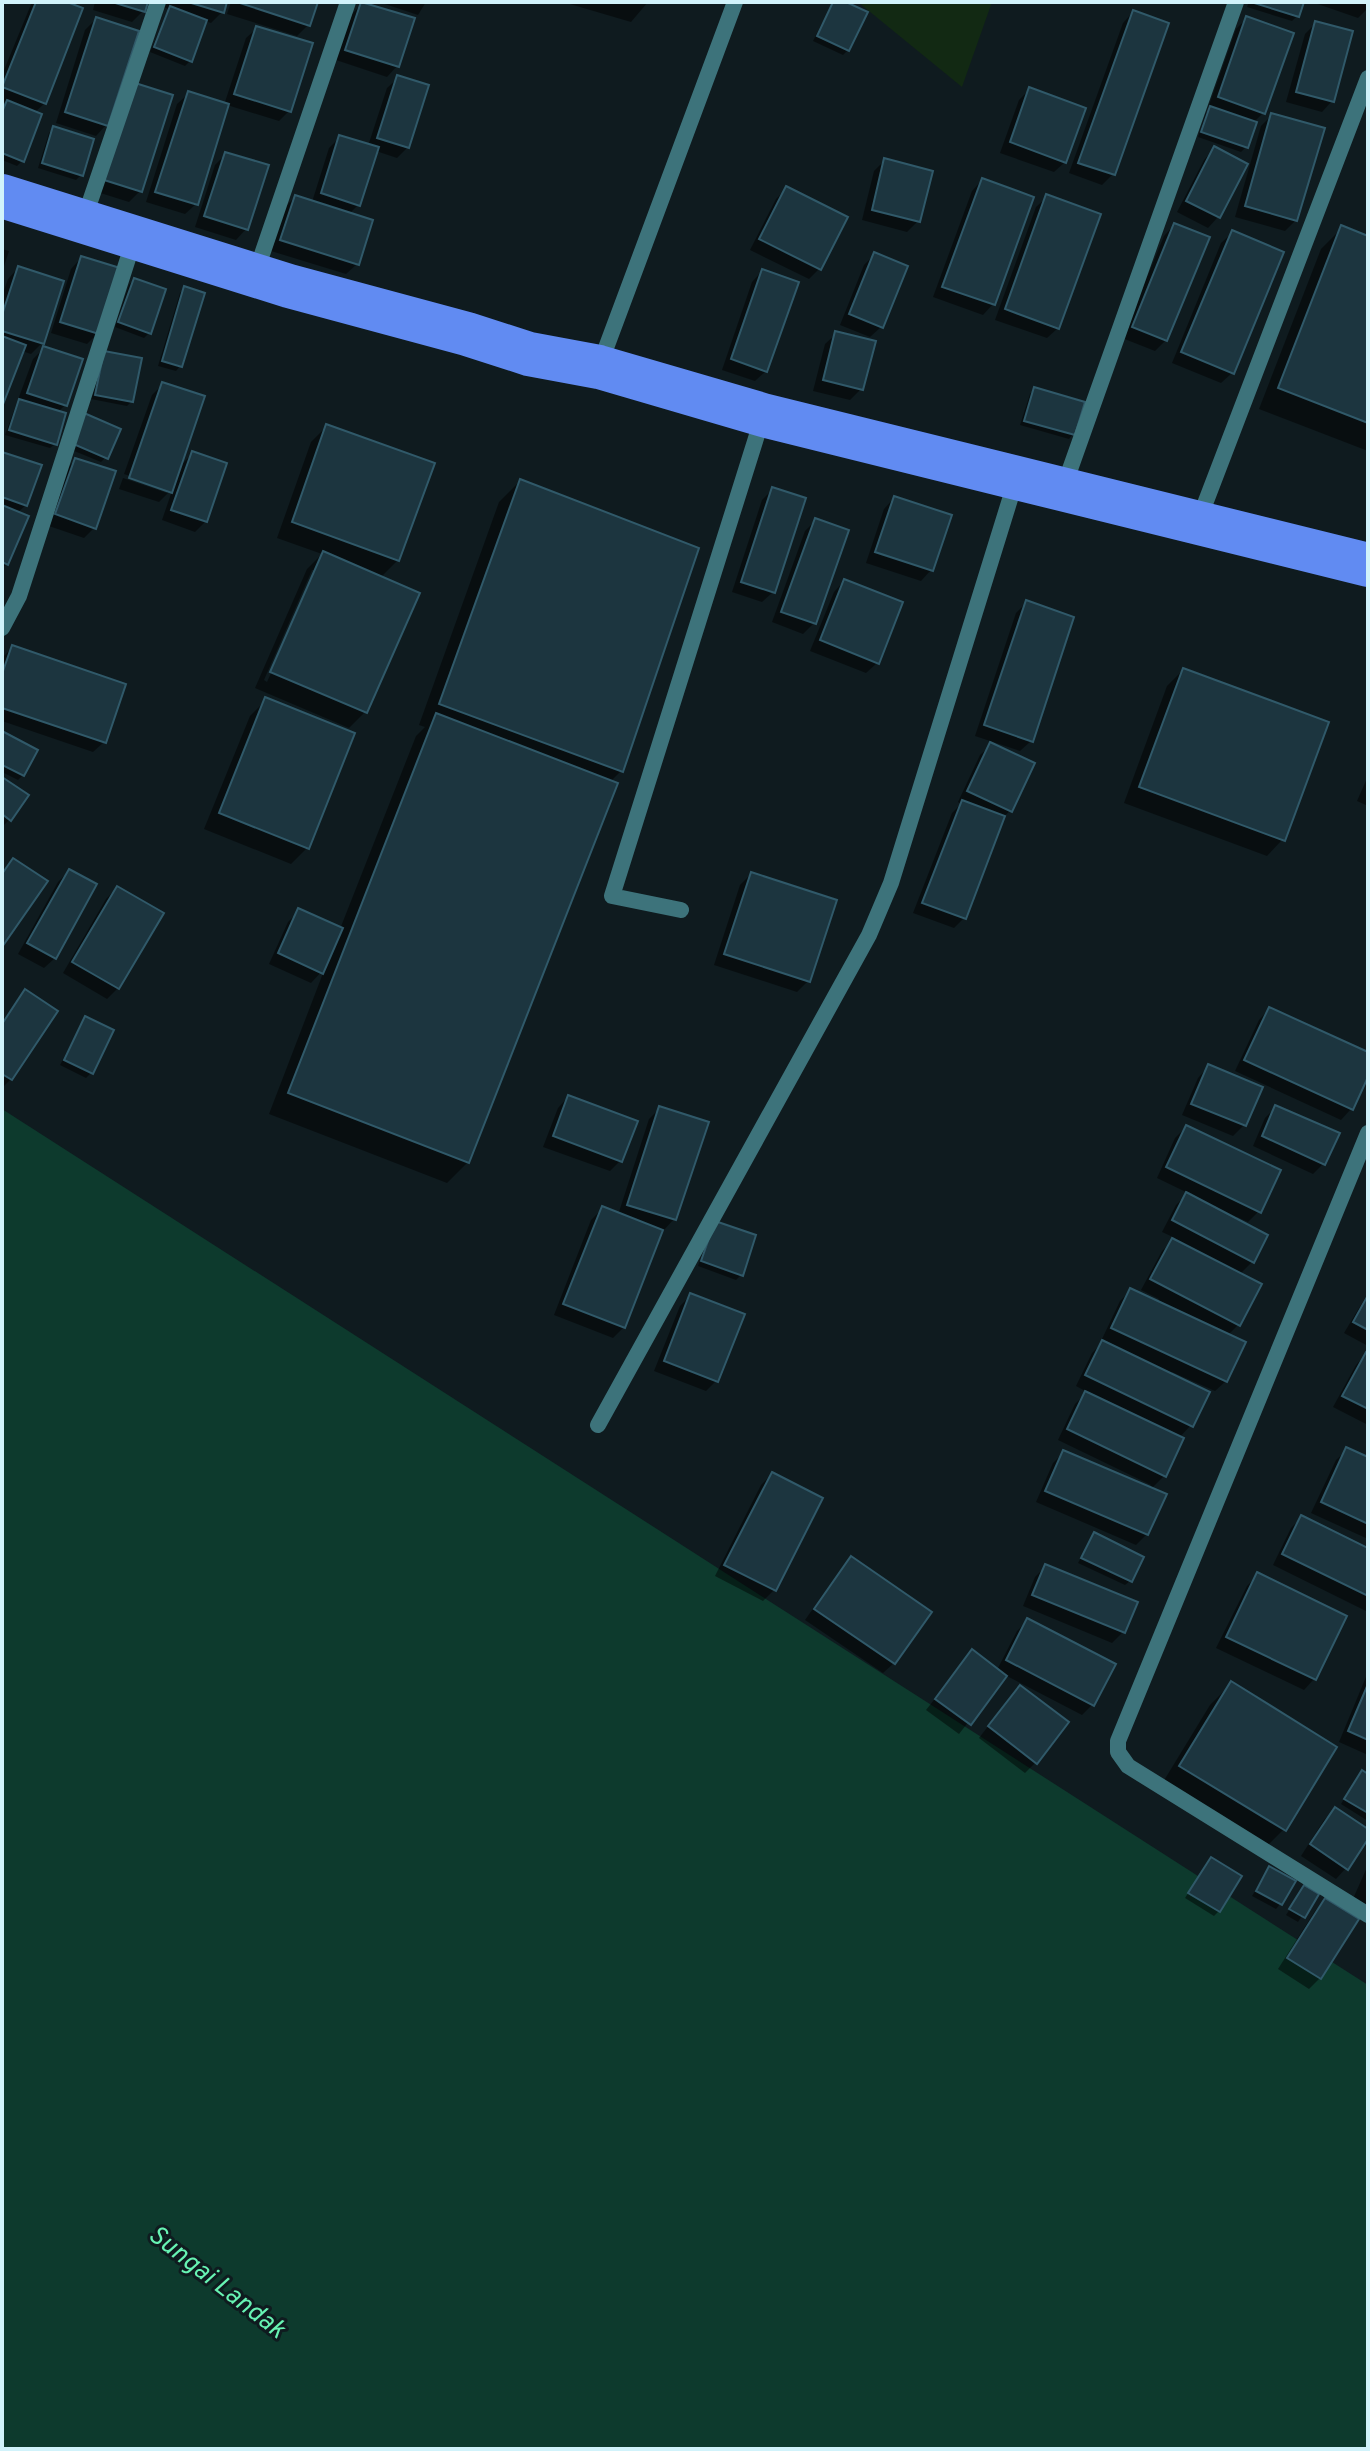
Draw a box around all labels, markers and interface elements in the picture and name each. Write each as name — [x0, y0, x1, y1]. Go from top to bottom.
water label: Sungai Landak — [141, 2219, 292, 2348]

